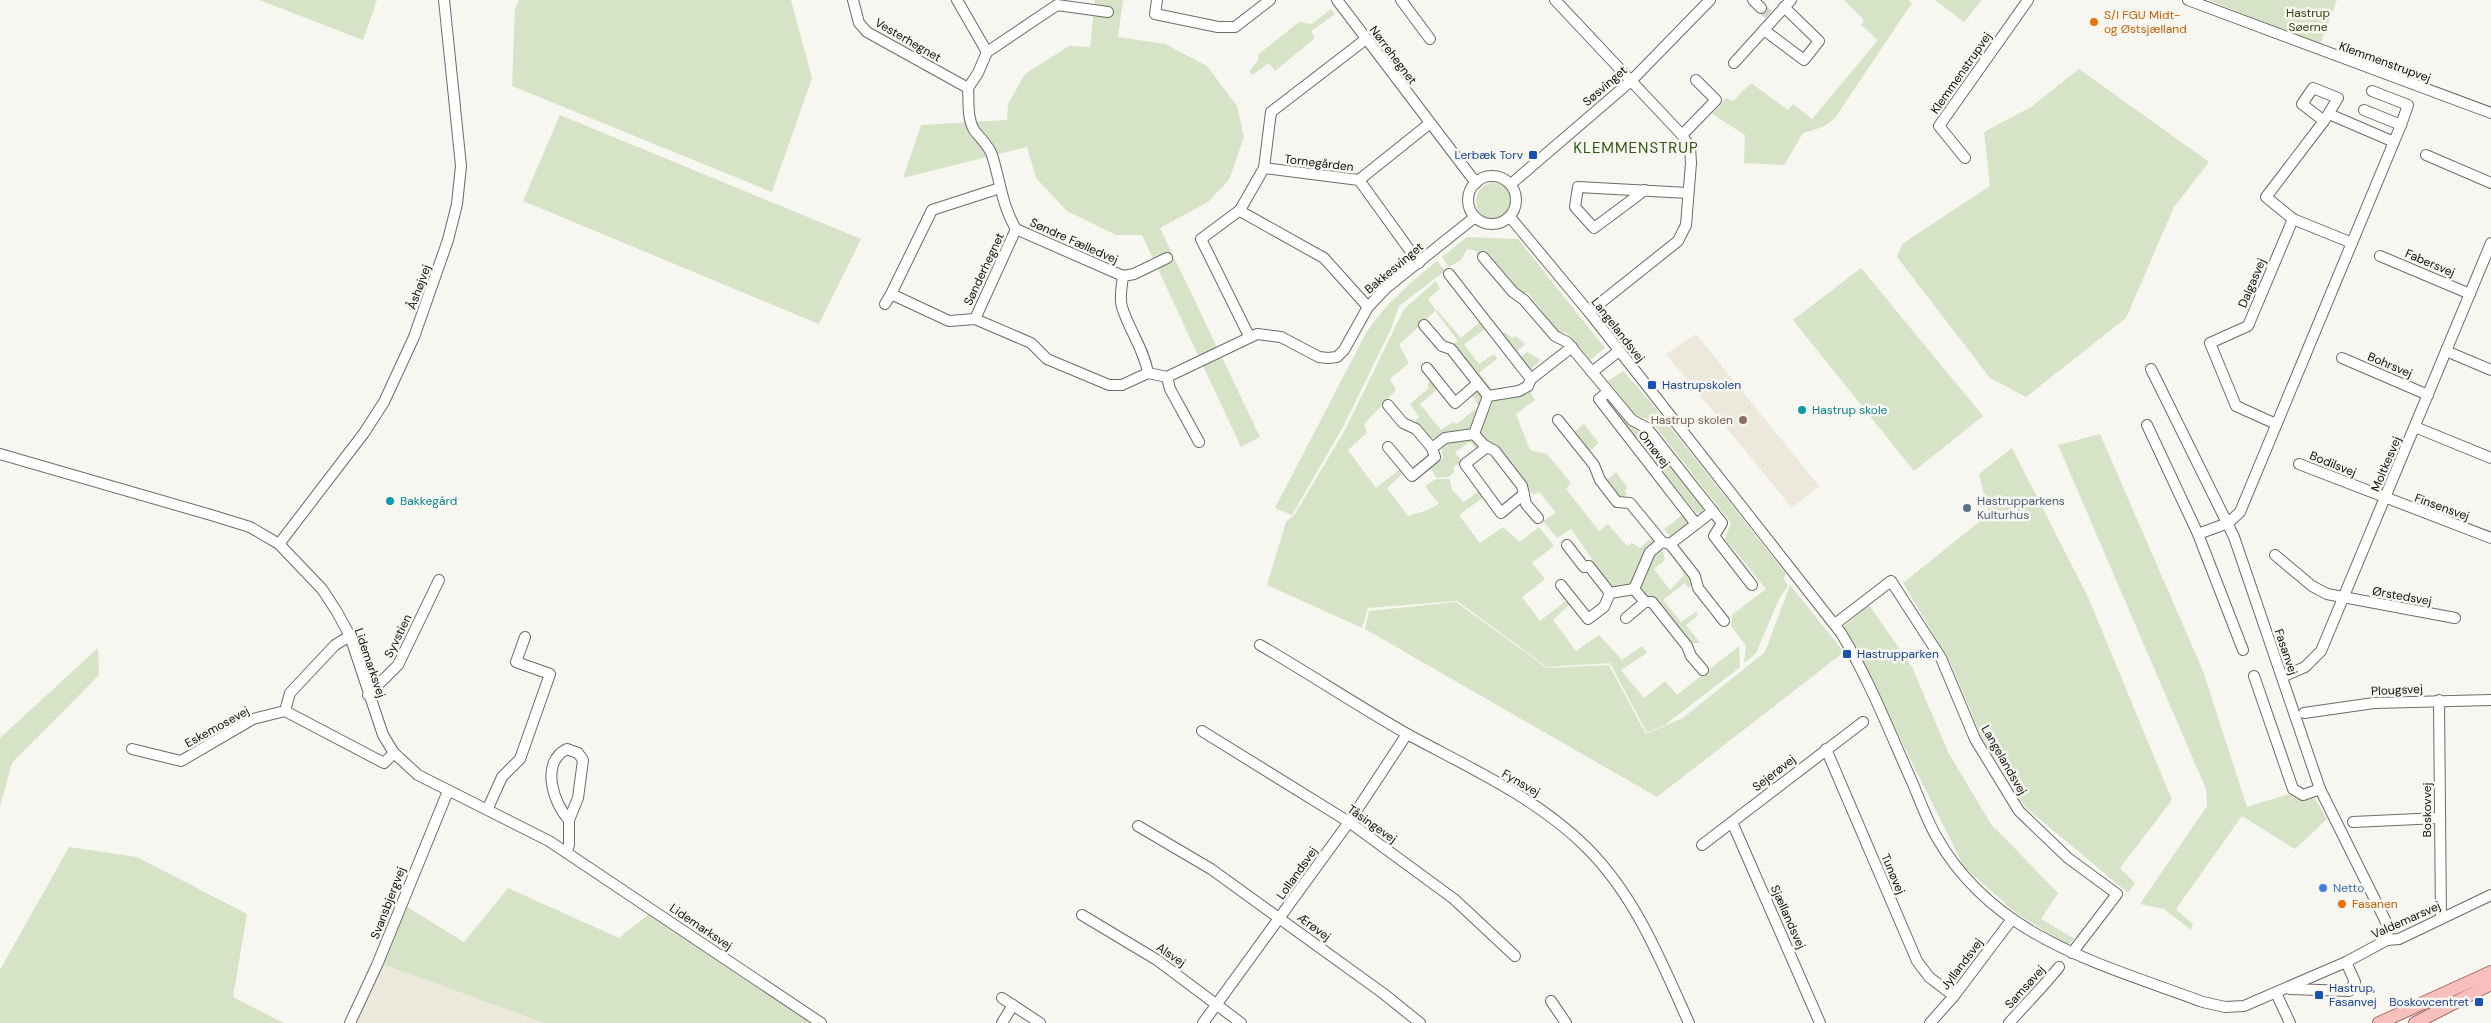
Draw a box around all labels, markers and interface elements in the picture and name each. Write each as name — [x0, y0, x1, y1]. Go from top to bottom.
park label: Hastrup Søerne — [2286, 5, 2330, 35]
place label: S/I FGU Midt- og Østsjælland — [2104, 7, 2187, 37]
street label: Vesterhegnet — [872, 15, 944, 66]
marker: S/I FGU Midt- og Østsjælland — [2088, 16, 2100, 28]
street label: Nørrehegnet — [1366, 22, 1420, 88]
street label: Klemmenstrupvej — [1927, 29, 1995, 117]
street label: Klemmenstrupvej — [2337, 38, 2433, 86]
street label: Søsvinget — [1579, 62, 1631, 110]
district label: KLEMMENSTRUP — [1573, 138, 1699, 158]
place label: Lerbæk Torv — [1454, 147, 1524, 163]
marker: Lerbæk Torv — [1527, 149, 1539, 161]
street label: Tornegården — [1284, 151, 1355, 175]
street label: Søndre Fælledvej — [1027, 214, 1121, 268]
street label: Sønderhegnet — [960, 230, 1008, 308]
street label: Bakkesvinget — [1361, 239, 1427, 297]
street label: Fabersvej — [2403, 245, 2457, 281]
street label: Dalgasvej — [2234, 256, 2270, 310]
street label: Åshøjvej — [403, 262, 435, 312]
street label: Langelandsvej — [1588, 294, 1648, 366]
street label: Bohrsvej — [2365, 348, 2415, 382]
place label: Hastrupskolen — [1662, 377, 1741, 393]
marker: Hastrupskolen — [1646, 379, 1658, 391]
place label: Hastrup skole — [1812, 402, 1888, 418]
marker: Hastrup skole — [1796, 404, 1808, 416]
place label: Hastrup skolen — [1651, 412, 1733, 428]
marker: Hastrup skolen — [1737, 414, 1749, 426]
street label: Omøvej — [1635, 427, 1673, 471]
street label: Moltkesvej — [2367, 434, 2405, 494]
street label: Bodilsvej — [2307, 447, 2359, 481]
street label: Finsensvej — [2412, 490, 2472, 524]
place label: Bakkegård — [400, 493, 457, 509]
place label: Hastrupparkens Kulturhus — [1977, 493, 2065, 523]
marker: Bakkegård — [384, 495, 396, 507]
marker: Hastrupparkens Kulturhus — [1961, 502, 1973, 514]
street label: Ørstedsvej — [2371, 583, 2433, 609]
street label: Syvstien — [381, 611, 415, 660]
street label: Lidemarksvej — [351, 626, 389, 700]
street label: Fasanvej — [2271, 627, 2301, 677]
place label: Hastrupparken — [1857, 646, 1939, 662]
marker: Hastrupparken — [1841, 648, 1853, 660]
street label: Plougsvej — [2371, 681, 2423, 699]
street label: Eskemosevej — [182, 703, 252, 751]
street label: Langelandsvej — [1978, 722, 2030, 798]
street label: Sejerøvej — [1749, 751, 1799, 795]
street label: Fynsvej — [1499, 766, 1543, 800]
street label: Boskovvej — [2419, 782, 2435, 837]
street label: Tåsingevej — [1344, 801, 1400, 847]
street label: Lollandsvej — [1273, 843, 1321, 903]
street label: Tunøvej — [1877, 851, 1909, 897]
street label: Svansbjergvej — [367, 864, 409, 942]
place label: Netto — [2333, 880, 2364, 896]
street label: Sjællandsvej — [1767, 882, 1809, 952]
marker: Netto — [2317, 882, 2329, 894]
place label: Fasanen — [2352, 896, 2398, 912]
marker: Fasanen — [2336, 898, 2348, 910]
street label: Valdemarsvej — [2369, 898, 2443, 942]
street label: Lidemarksvej — [667, 900, 736, 954]
street label: Ærøvej — [1294, 909, 1334, 945]
street label: Jyllandsvej — [1937, 935, 1987, 993]
street label: Alsvej — [1153, 939, 1189, 971]
street label: Samsøvej — [2001, 962, 2049, 1012]
place label: Hastrup, Fasanvej — [2329, 980, 2377, 1010]
marker: Hastrup, Fasanvej — [2313, 989, 2325, 1001]
place label: Boskovcentret — [2389, 994, 2469, 1010]
marker: Boskovcentret — [2473, 996, 2485, 1008]

